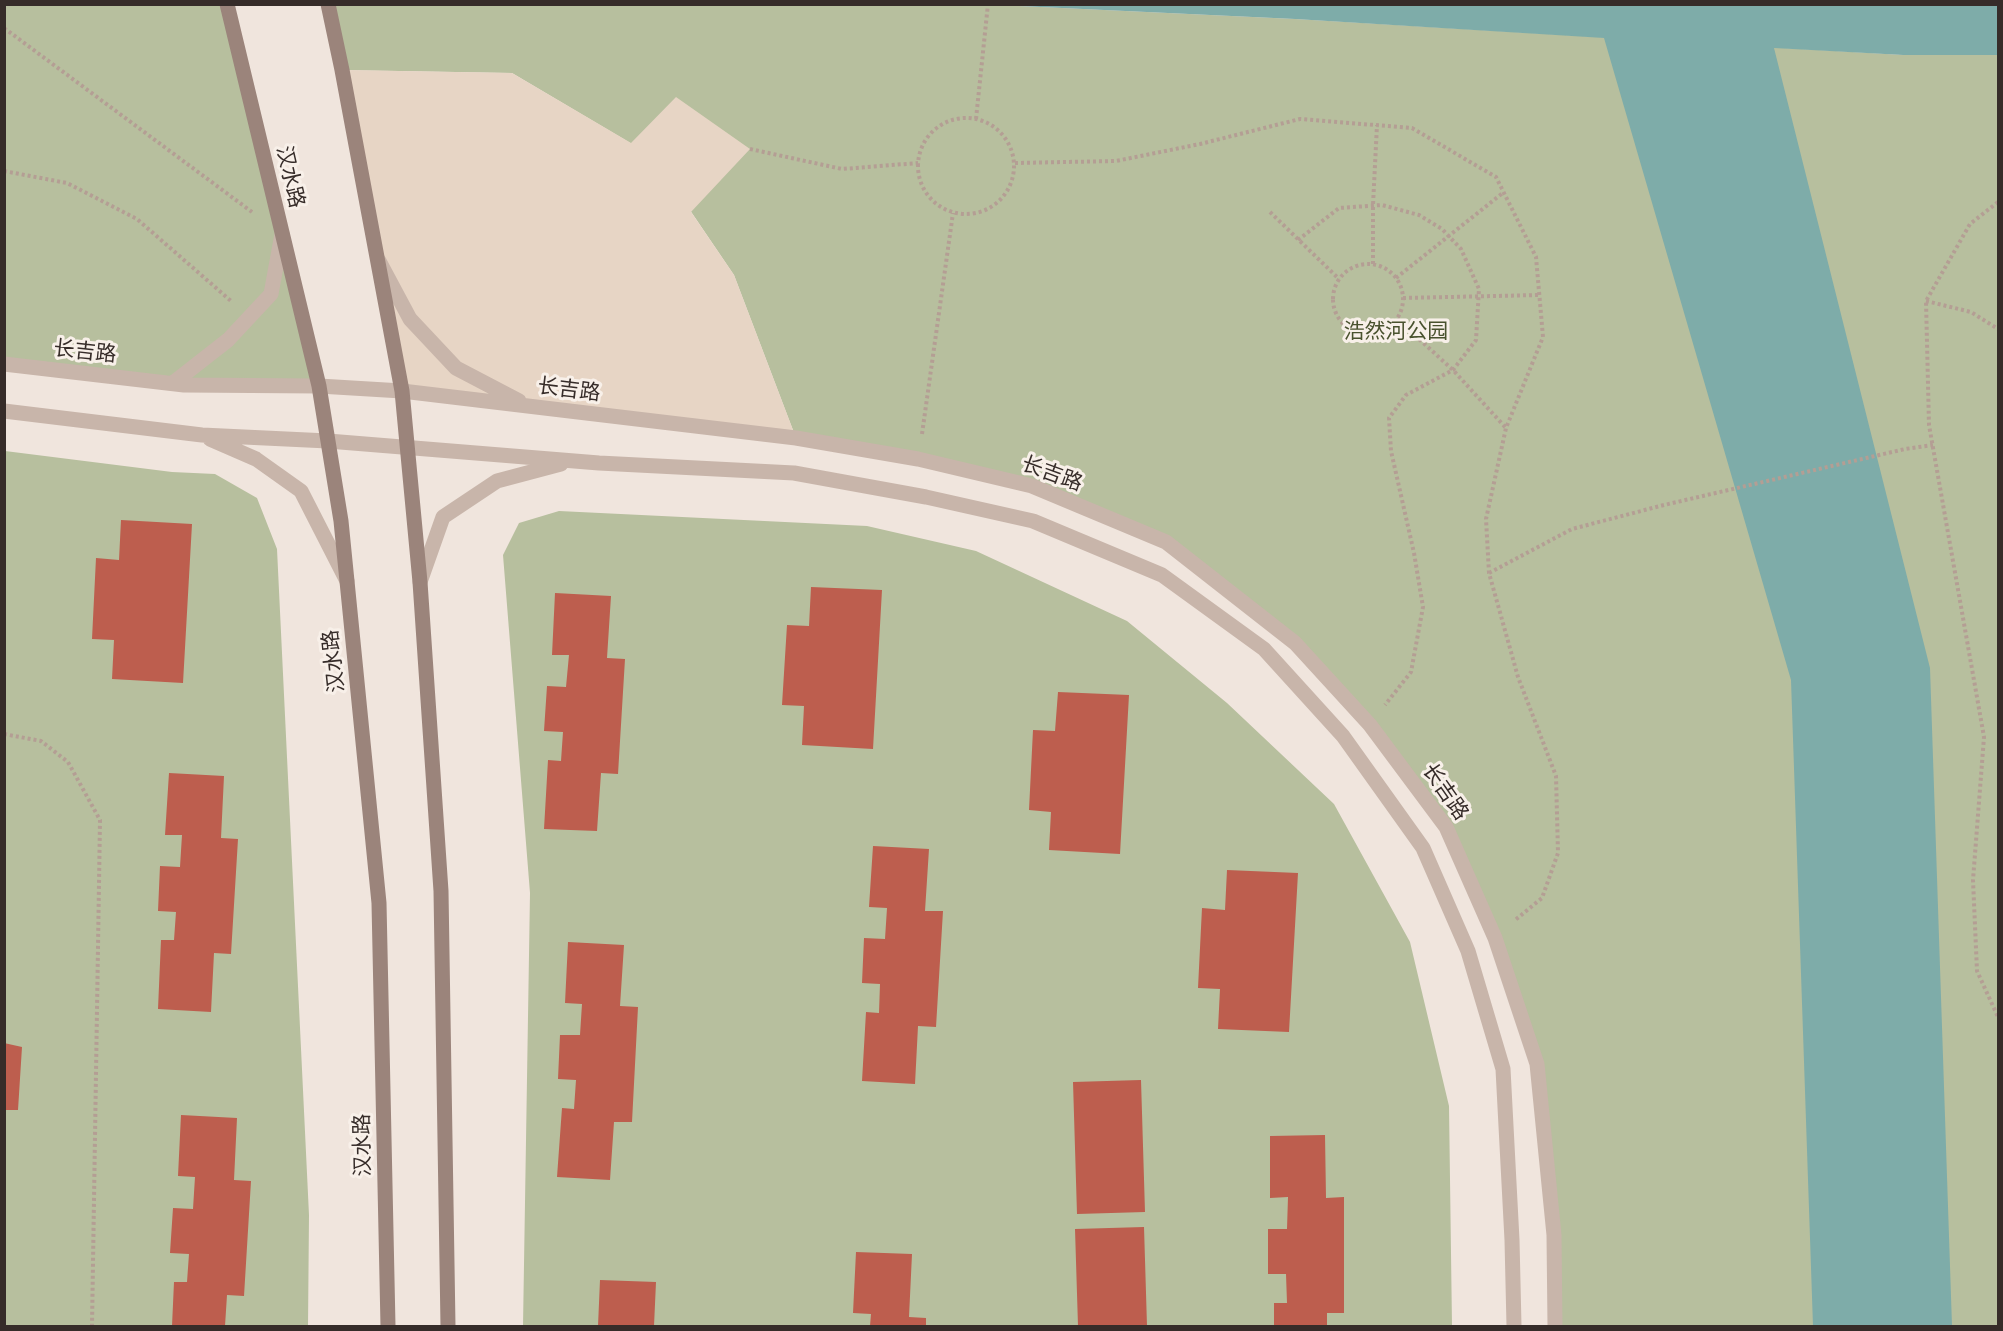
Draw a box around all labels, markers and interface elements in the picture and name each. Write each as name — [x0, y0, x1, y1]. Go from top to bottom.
street label: 汉水路 — [271, 143, 309, 211]
park label: 浩然河公园 — [1344, 319, 1448, 345]
street label: 长吉路 — [52, 336, 118, 368]
street label: 长吉路 — [536, 374, 602, 406]
street label: 长吉路 — [1018, 451, 1086, 497]
street label: 汉水路 — [318, 628, 350, 694]
street label: 长吉路 — [1417, 759, 1473, 825]
street label: 汉水路 — [350, 1113, 376, 1177]

